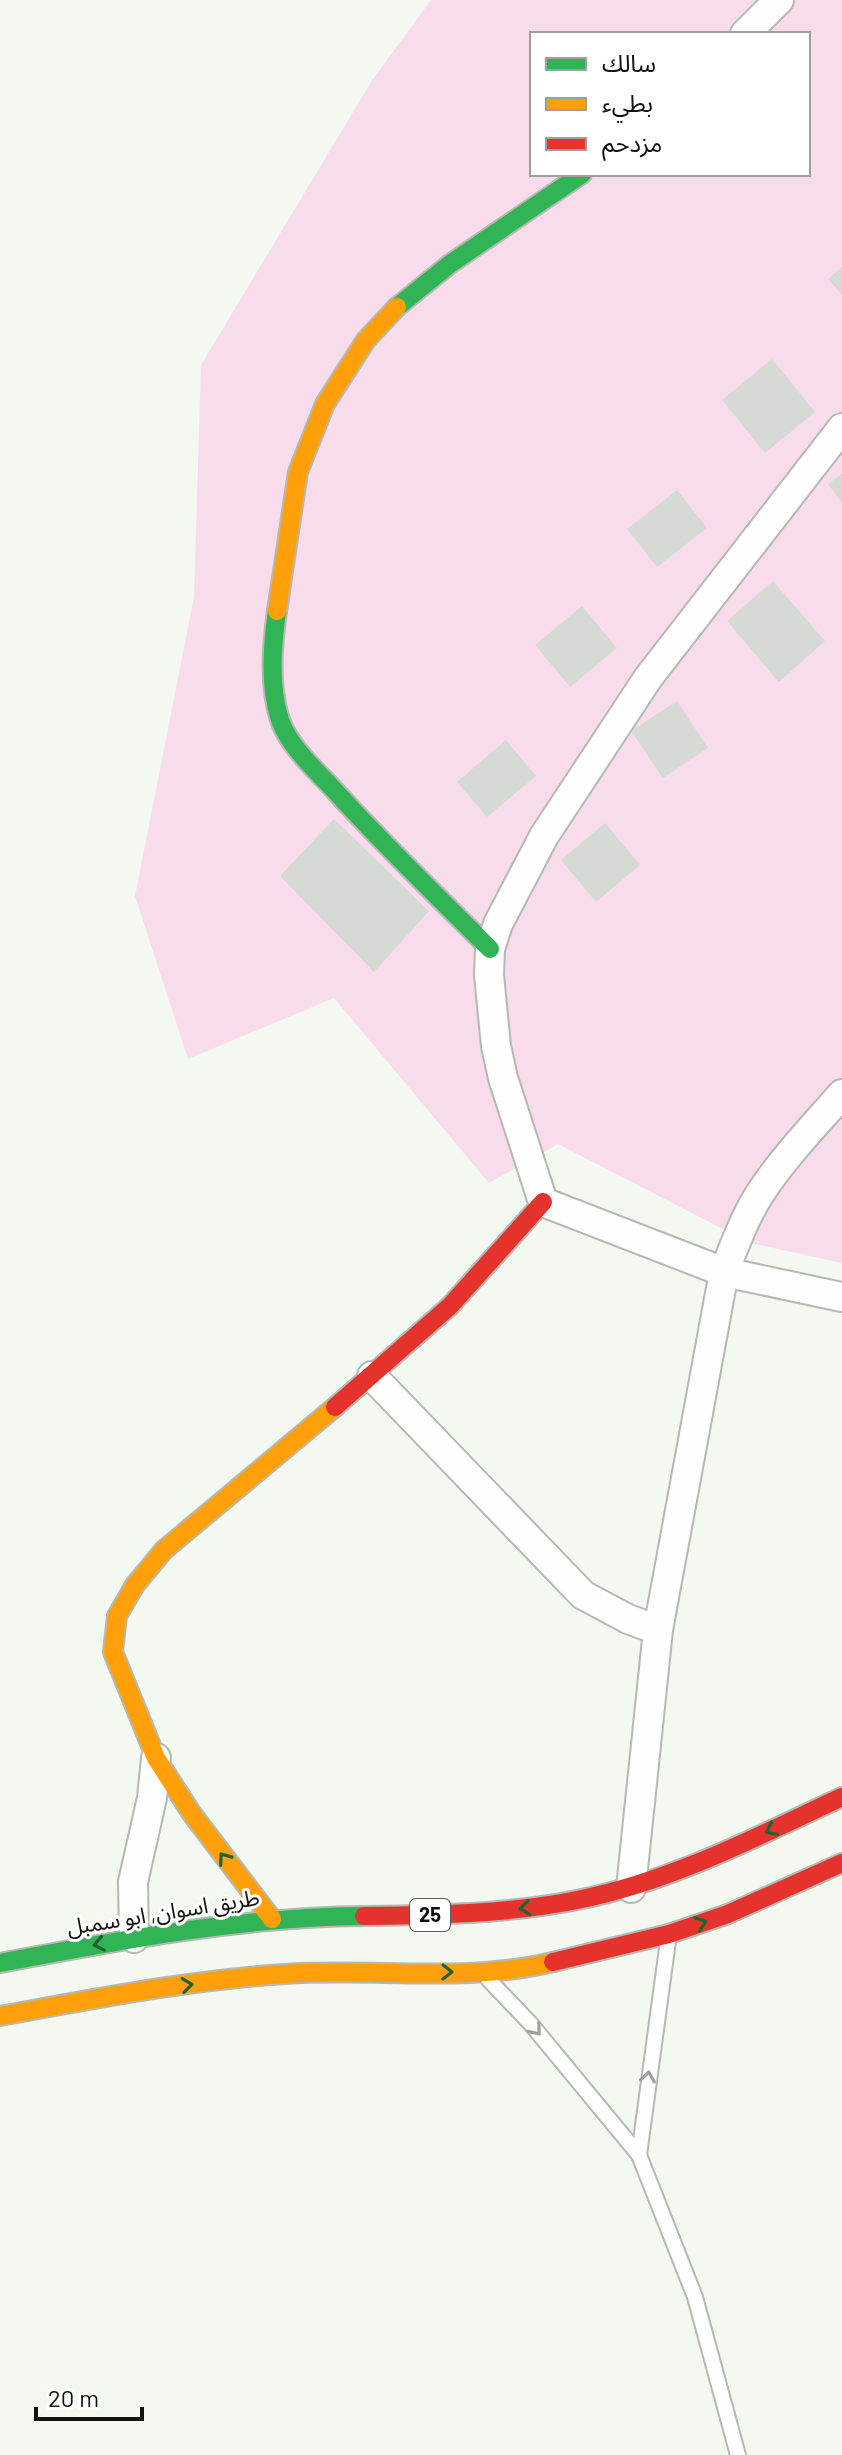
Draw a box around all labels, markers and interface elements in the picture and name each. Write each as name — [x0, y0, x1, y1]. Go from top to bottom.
legend — [530, 32, 810, 176]
text: سالك — [602, 48, 656, 77]
text: بطيء — [602, 88, 653, 123]
text: مزدحم — [602, 128, 662, 161]
one-way arrow — [765, 1820, 780, 1836]
one-way arrow — [219, 1852, 234, 1867]
street label: طريق اسوان, ابو سمبل — [65, 1883, 261, 1941]
road number: 25 — [410, 1899, 450, 1931]
one-way arrow — [518, 1900, 531, 1917]
one-way arrow — [693, 1917, 707, 1933]
one-way arrow — [92, 1935, 106, 1952]
one-way arrow — [441, 1964, 454, 1981]
one-way arrow — [181, 1977, 194, 1994]
one-way arrow — [526, 2021, 541, 2035]
one-way arrow — [640, 2070, 657, 2083]
scale bar — [36, 2371, 142, 2421]
text: 20 m — [48, 2383, 99, 2412]

